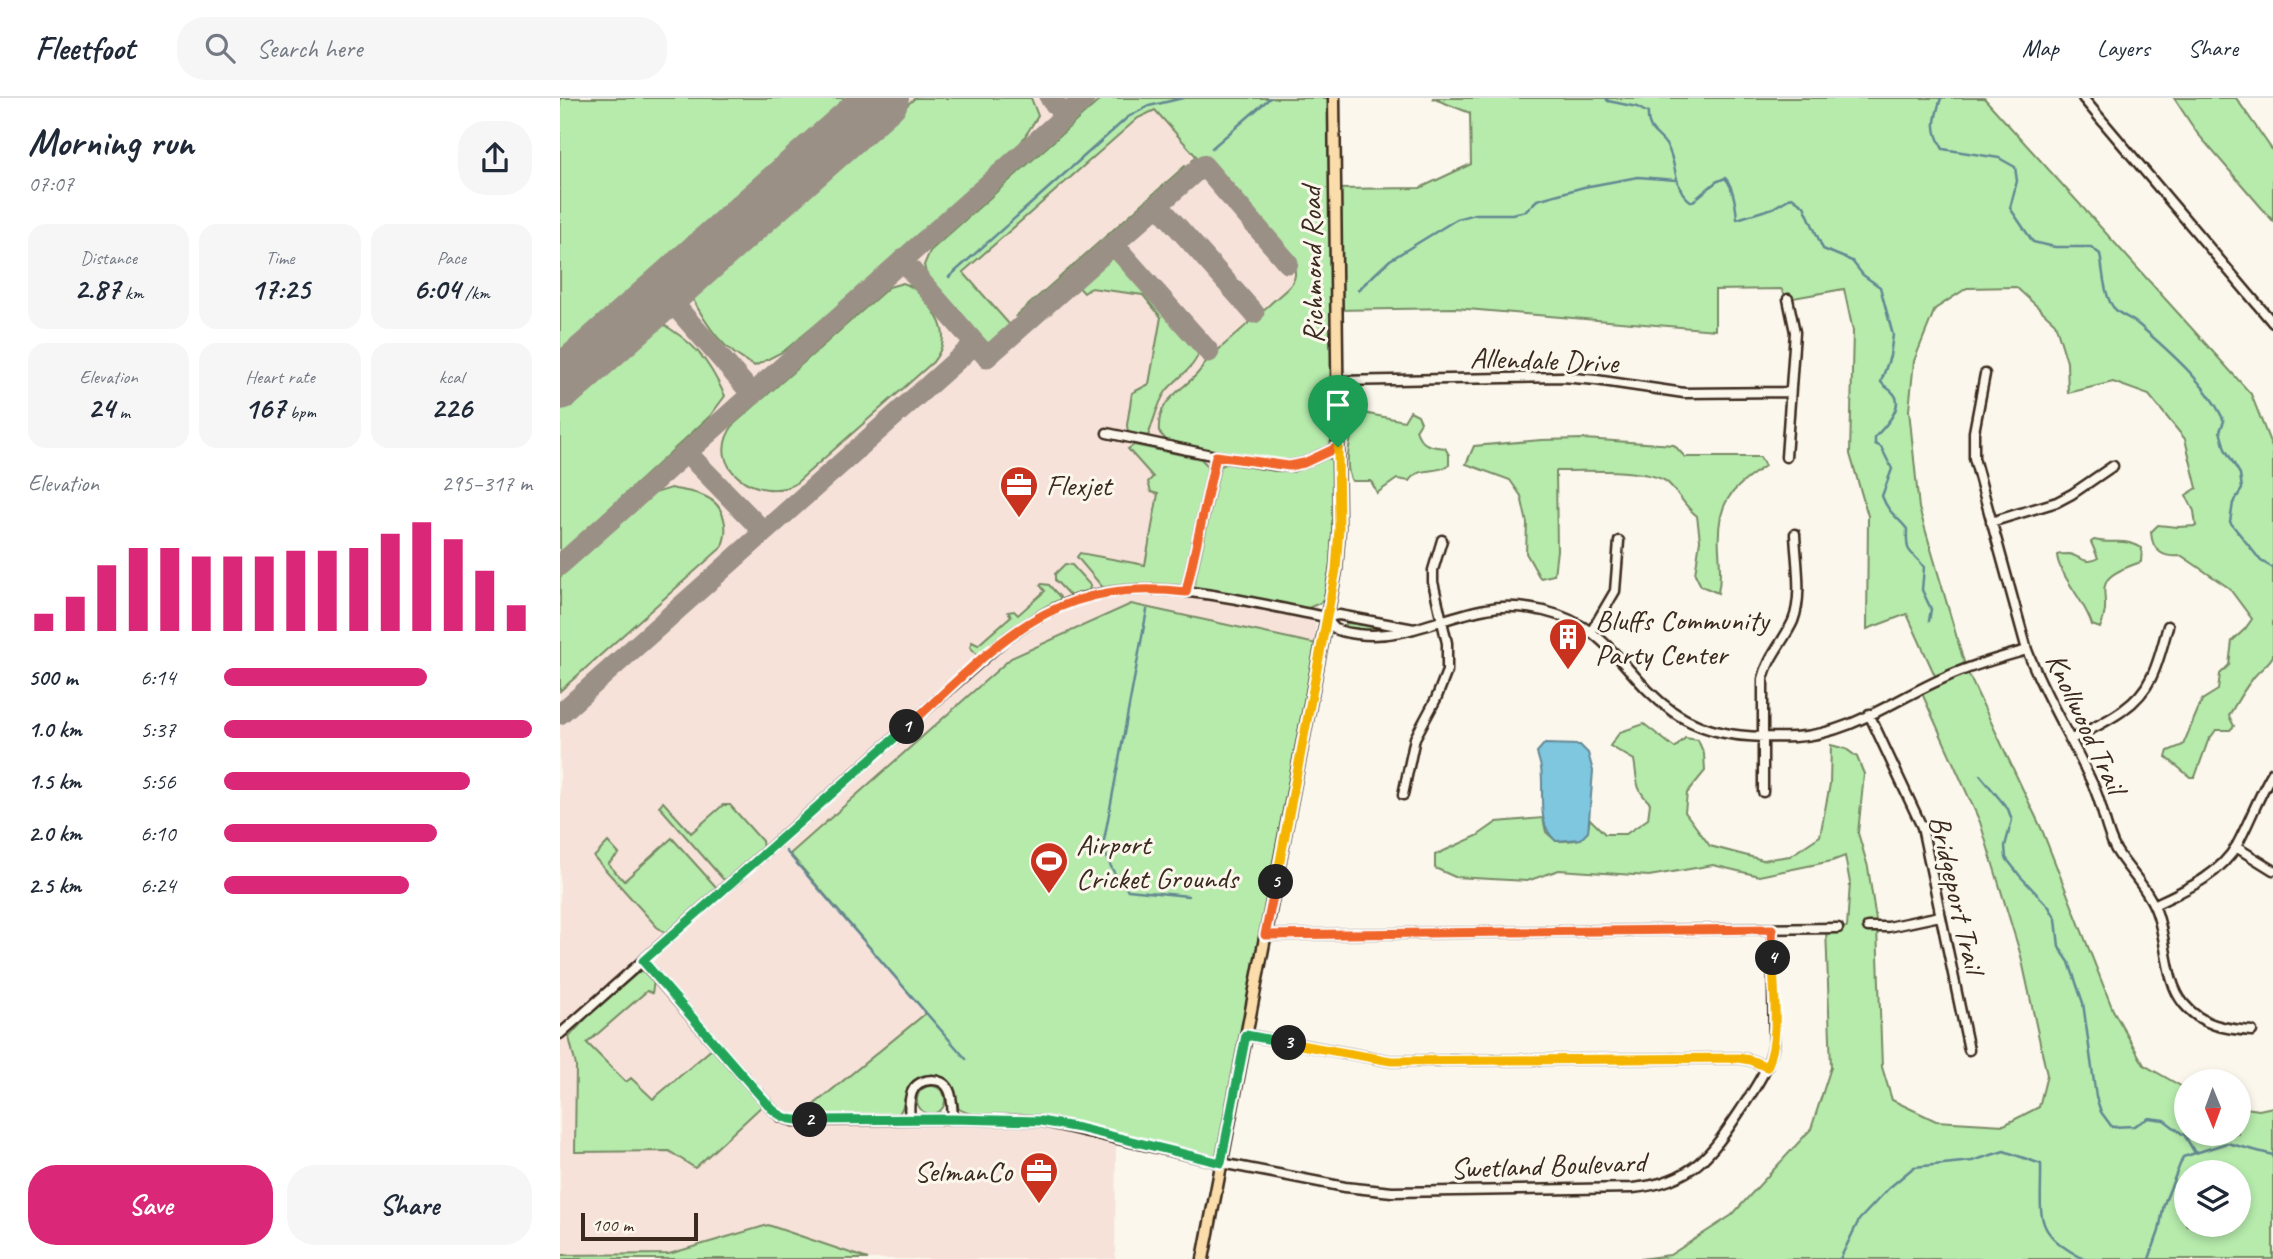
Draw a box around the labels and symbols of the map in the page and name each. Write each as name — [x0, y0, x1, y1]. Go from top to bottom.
street label: Richmond Road — [1292, 182, 1332, 344]
street label: Allendale Drive — [1469, 338, 1621, 382]
pin — [1308, 375, 1368, 447]
office icon: Flexjet — [998, 464, 1040, 519]
place label: Flexjet — [1046, 466, 1114, 504]
place label: Bluffs Community Party Center — [1595, 601, 1771, 673]
building icon: Bluffs Community Party Center — [1547, 616, 1589, 671]
street label: Knollwood Trail — [2037, 647, 2137, 804]
pin: 1 — [890, 710, 924, 744]
street label: Bridgeport Trail — [1920, 812, 1995, 981]
place label: Airport Cricket Grounds — [1076, 825, 1241, 897]
sports icon: Airport Cricket Grounds — [1028, 840, 1070, 895]
pin: 5 — [1258, 864, 1294, 900]
pin: 4 — [1756, 940, 1790, 976]
pin: 3 — [1272, 1026, 1306, 1060]
north arrow — [2174, 1069, 2250, 1146]
pin: 2 — [792, 1102, 828, 1138]
street label: Swetland Boulevard — [1450, 1142, 1651, 1187]
office icon: SelmanCo — [1018, 1150, 1060, 1205]
place label: SelmanCo — [914, 1152, 1013, 1190]
scale bar — [581, 1210, 698, 1242]

